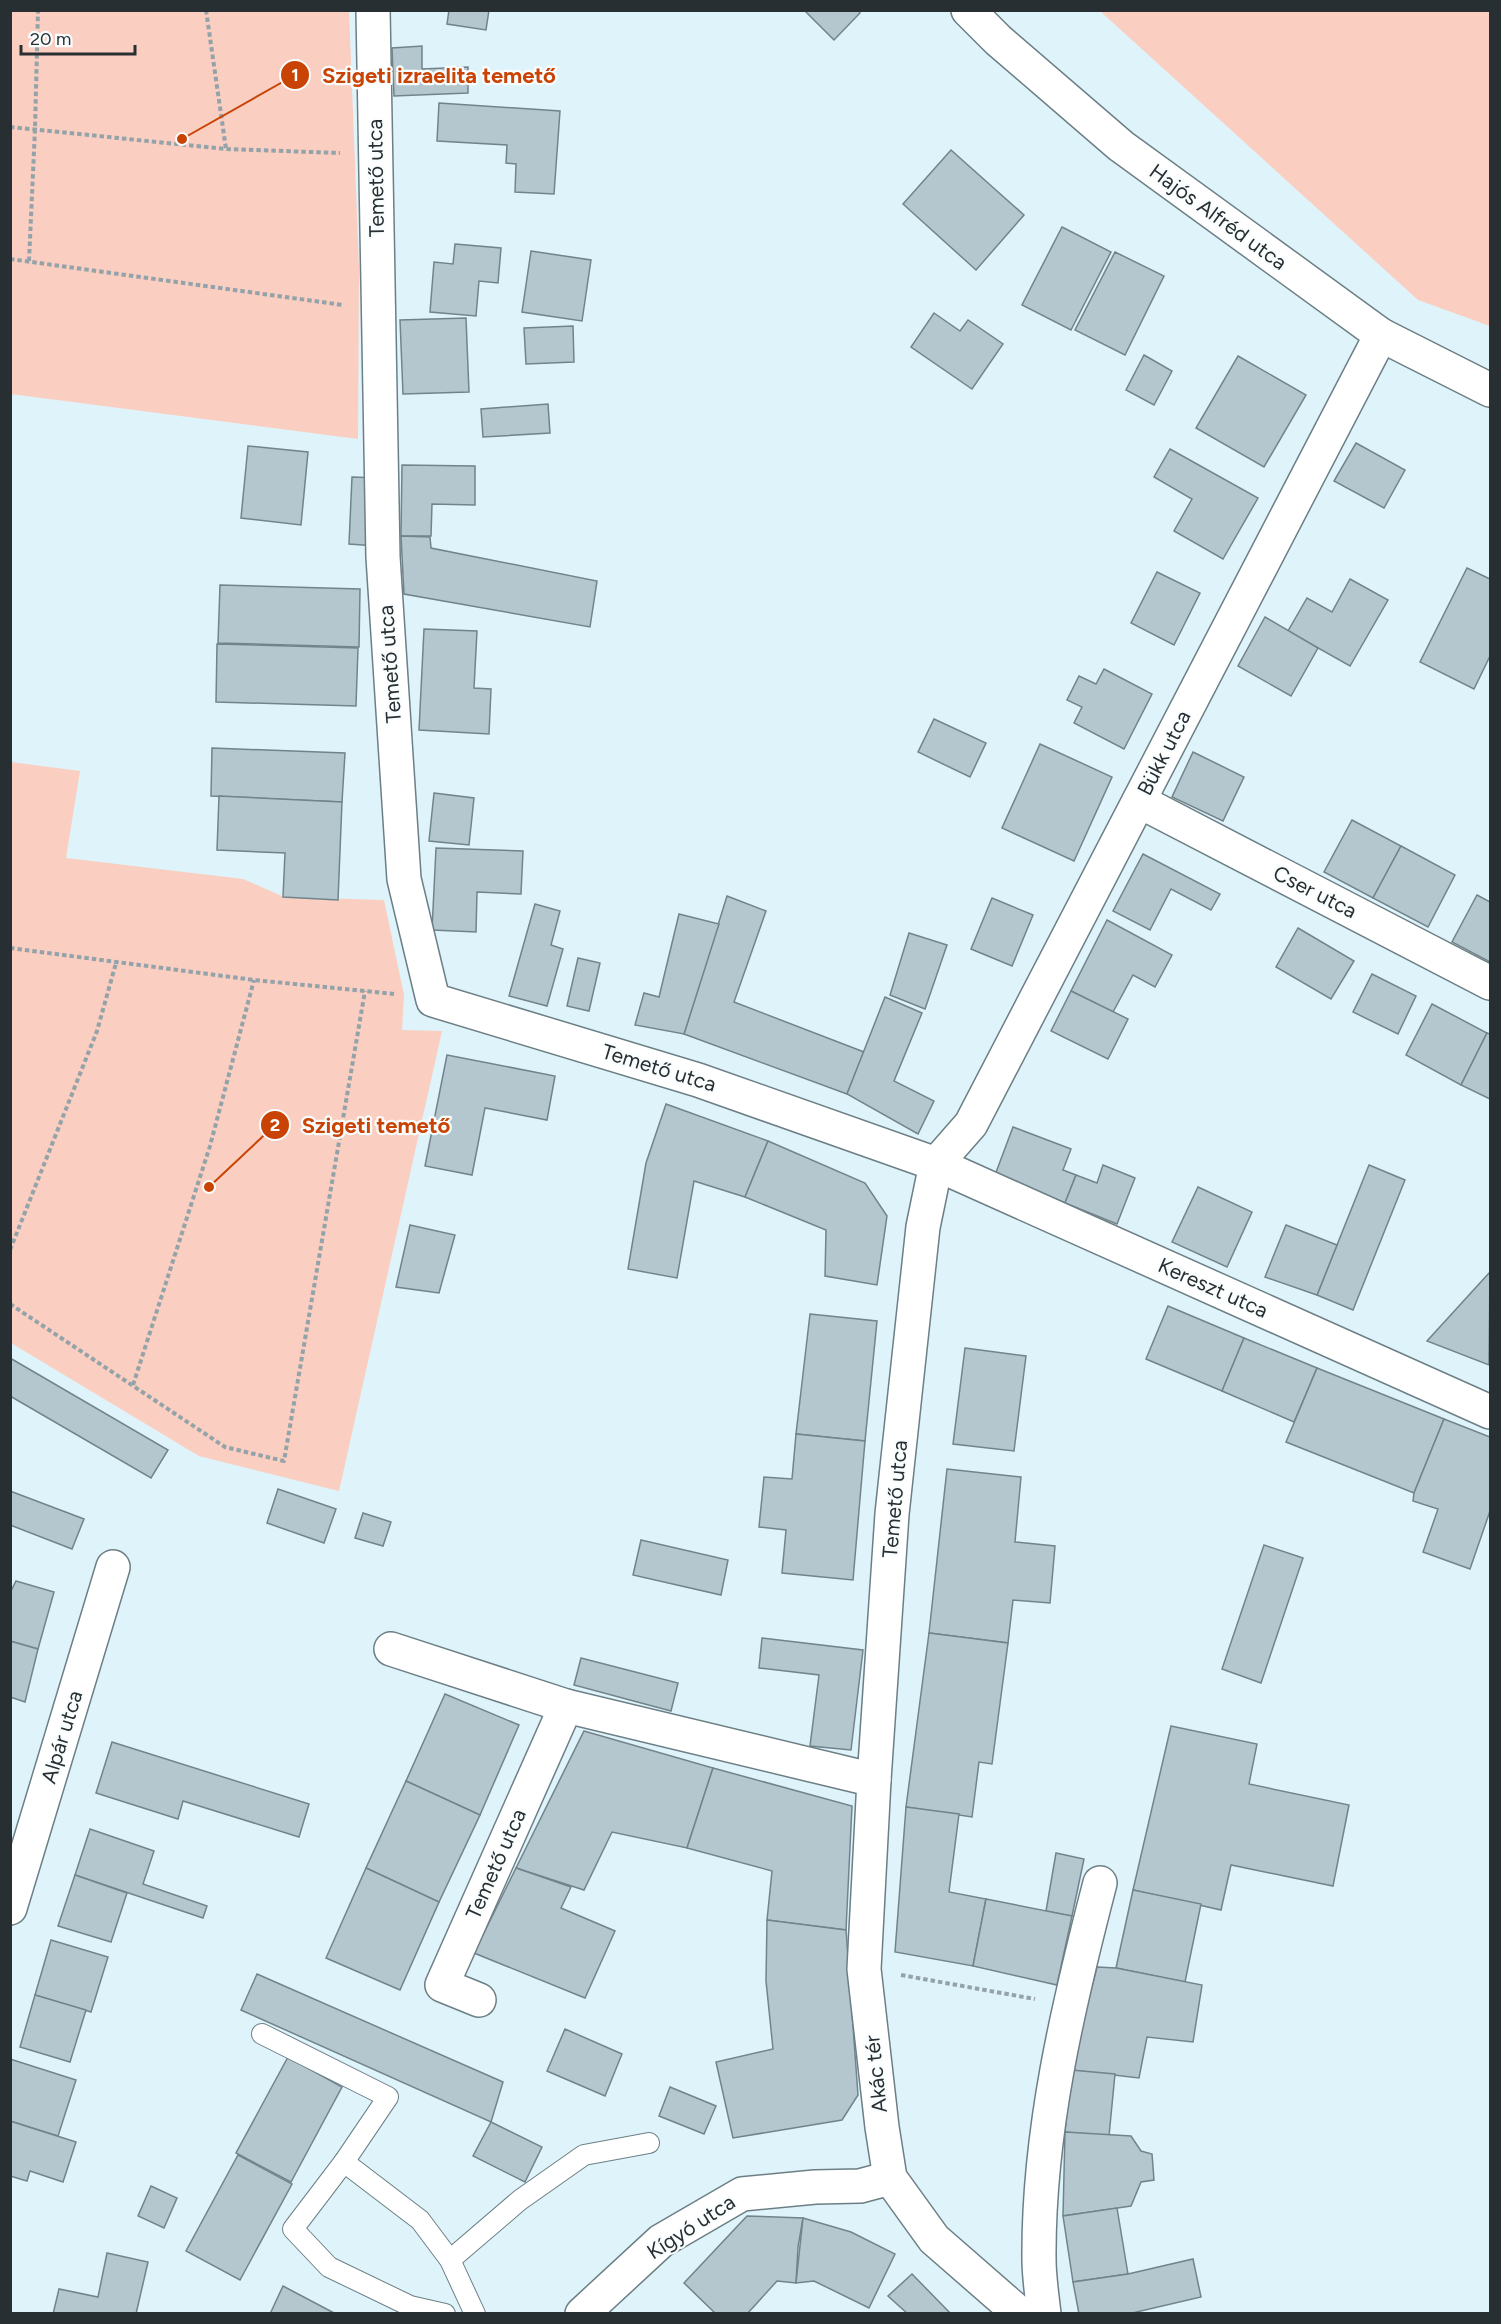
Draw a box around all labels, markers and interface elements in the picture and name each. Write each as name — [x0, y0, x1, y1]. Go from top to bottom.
scale bar — [21, 18, 135, 56]
text: 20 m — [30, 28, 71, 50]
callout: Szigeti izraelita temető — [280, 55, 568, 95]
text: Szigeti izraelita temető — [322, 62, 556, 89]
text: 1 — [291, 64, 299, 86]
street label: Temető utca — [362, 119, 389, 237]
street label: Hajós Alfréd utca — [1145, 158, 1292, 275]
street label: Temető utca — [373, 604, 406, 724]
street label: Bükk utca — [1132, 706, 1196, 799]
street label: Cser utca — [1269, 860, 1361, 923]
street label: Temető utca — [599, 1038, 719, 1097]
callout: Szigeti temető — [260, 1105, 462, 1145]
text: Szigeti temető — [302, 1112, 450, 1139]
text: 2 — [270, 1114, 280, 1136]
street label: Kereszt utca — [1154, 1252, 1272, 1323]
street label: Temető utca — [877, 1439, 912, 1559]
street label: Alpár utca — [36, 1687, 87, 1786]
street label: Temető utca — [460, 1805, 531, 1923]
street label: Akác tér — [859, 2034, 892, 2114]
street label: Kígyó utca — [642, 2189, 739, 2264]

